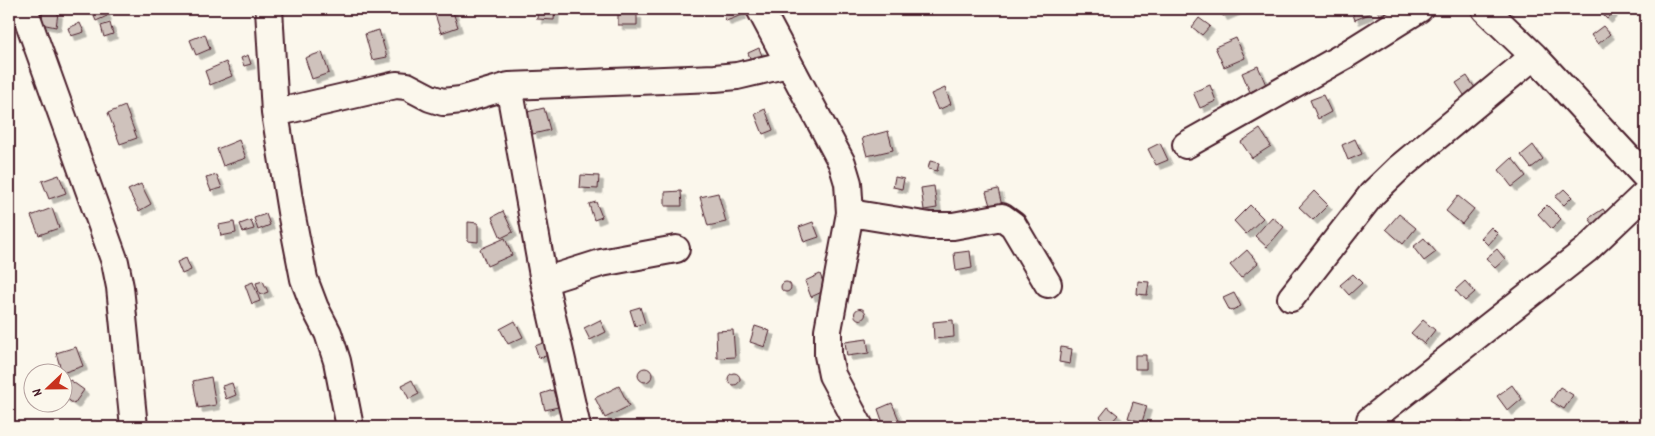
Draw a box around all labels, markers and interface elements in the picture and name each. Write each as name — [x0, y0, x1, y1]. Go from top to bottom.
north arrow — [22, 364, 72, 414]
text: N — [27, 385, 48, 399]

